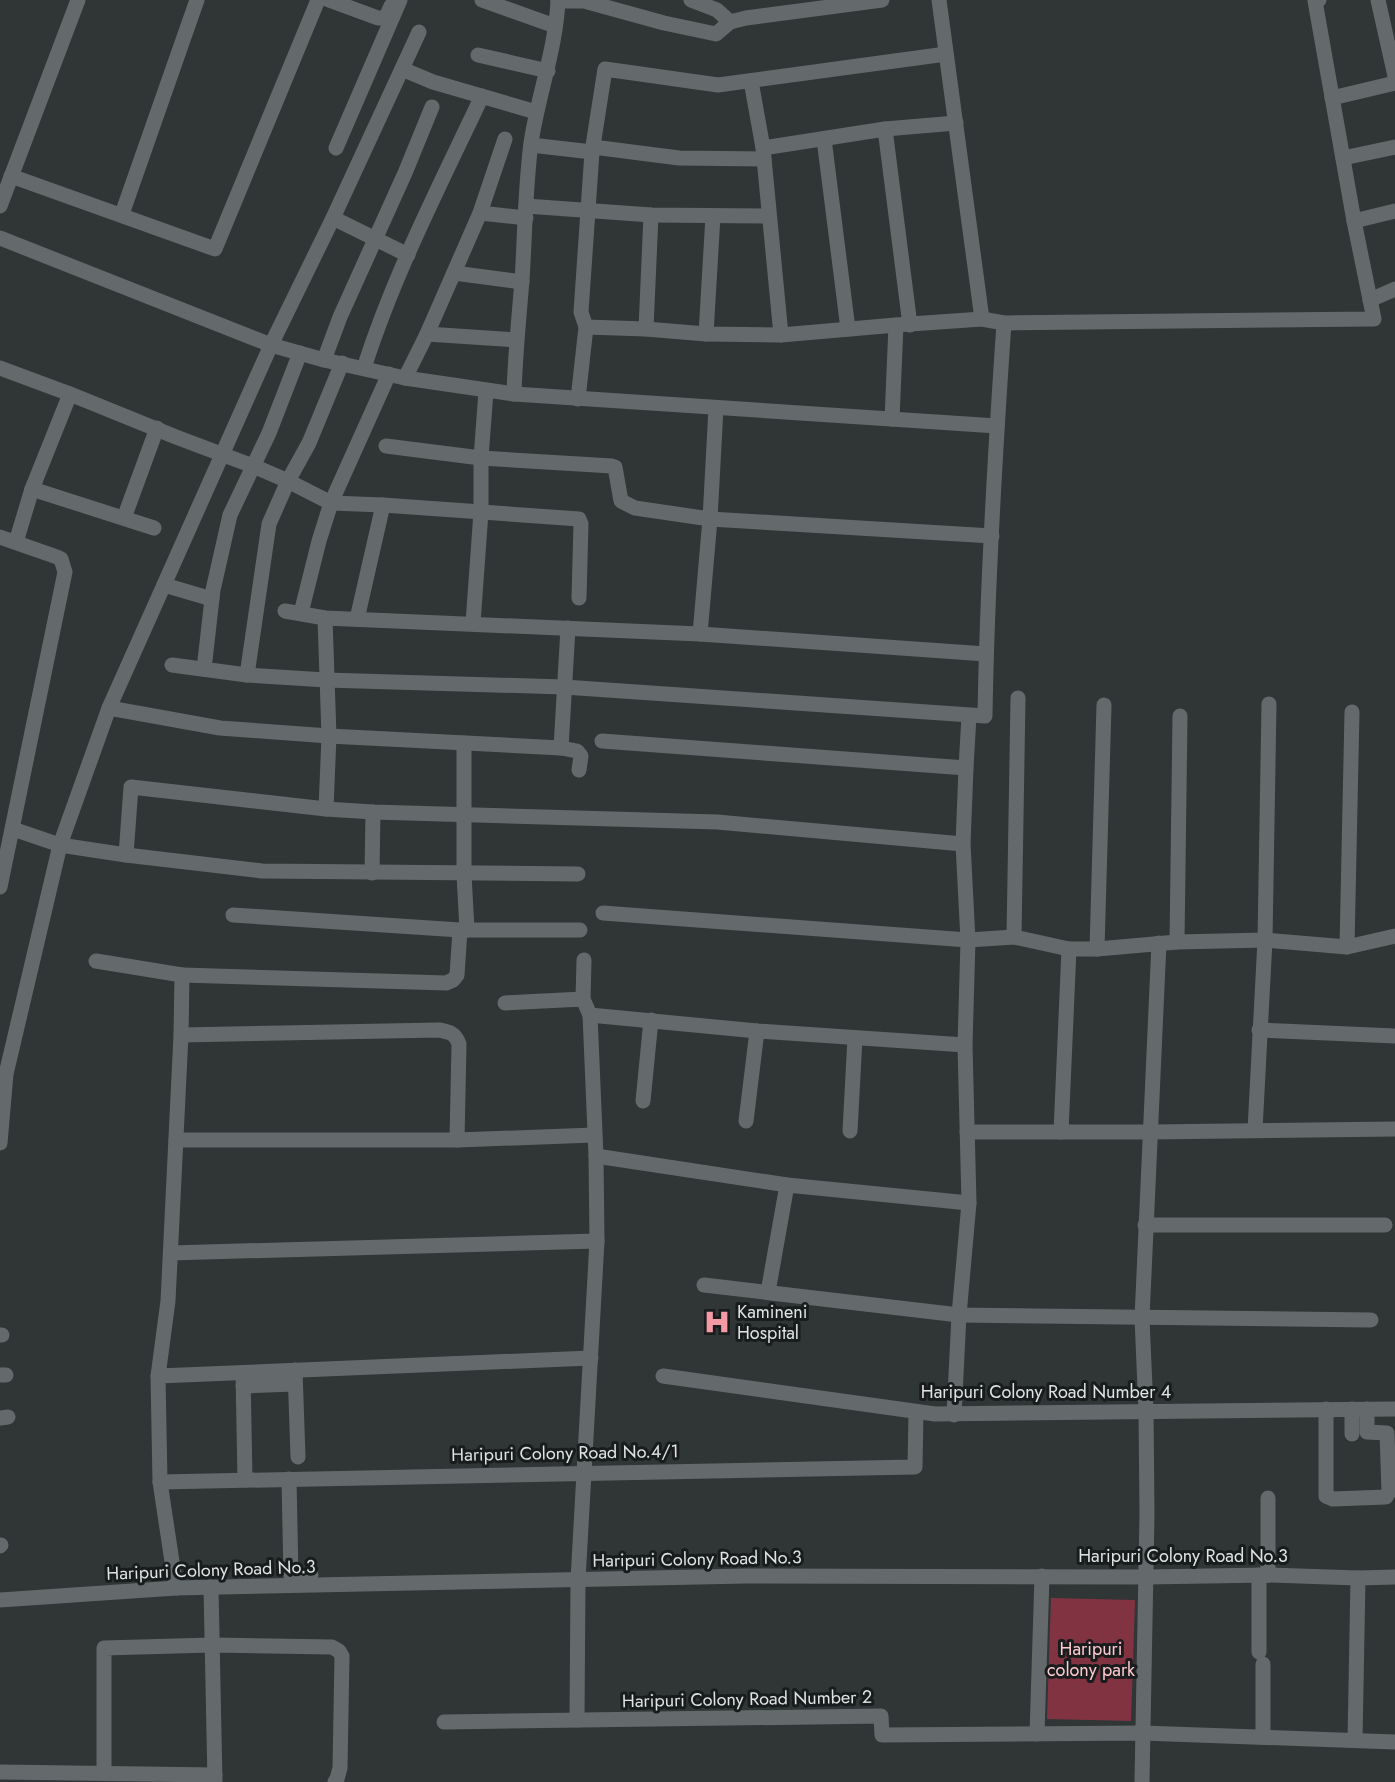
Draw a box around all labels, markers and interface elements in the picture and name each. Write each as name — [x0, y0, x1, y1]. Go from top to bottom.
place label: Kamineni Hospital — [737, 1299, 807, 1346]
hospital icon: Kamineni Hospital — [702, 1307, 732, 1337]
street label: Haripuri Colony Road Number 4 — [921, 1379, 1171, 1405]
street label: Haripuri Colony Road No.4/1 — [451, 1438, 679, 1468]
street label: Haripuri Colony Road No.3 — [1078, 1543, 1288, 1569]
street label: Haripuri Colony Road No.3 — [592, 1544, 802, 1574]
street label: Haripuri Colony Road No.3 — [106, 1553, 316, 1587]
park label: Haripuri colony park — [1047, 1636, 1135, 1683]
street label: Haripuri Colony Road Number 2 — [622, 1684, 872, 1714]

